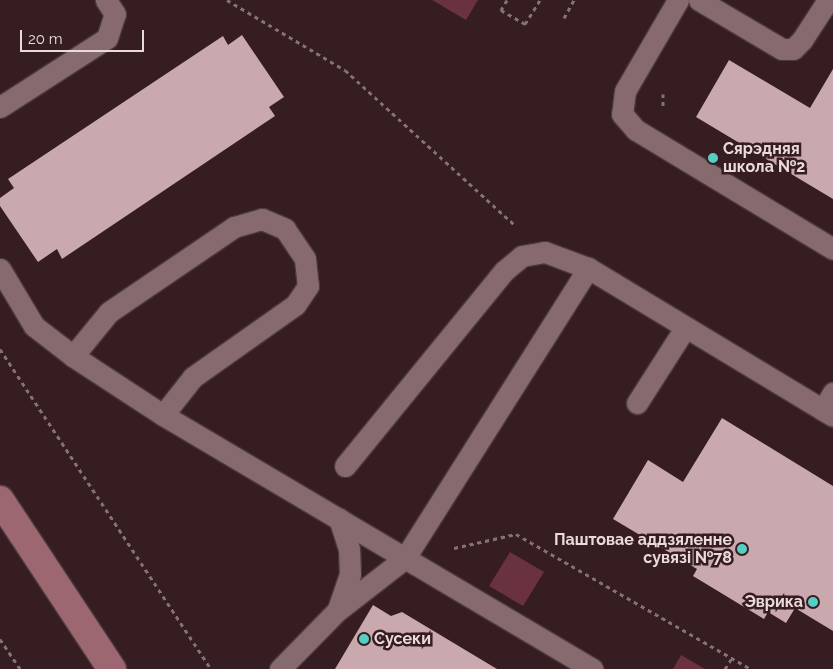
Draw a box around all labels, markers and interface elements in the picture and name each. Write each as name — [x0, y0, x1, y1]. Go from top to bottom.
scale bar — [22, 20, 146, 52]
text: 20 m — [28, 30, 63, 48]
place label: Сярэдняя школа №2 — [723, 139, 805, 177]
marker: Сярэдняя школа №2 — [707, 152, 719, 164]
place label: Паштовае аддзяленне сувязі №78 — [554, 530, 732, 568]
marker: Паштовае аддзяленне сувязі №78 — [736, 543, 748, 555]
place label: Эврика — [744, 592, 803, 612]
marker: Эврика — [807, 596, 819, 608]
place label: Сусеки — [374, 629, 431, 649]
marker: Сусеки — [358, 633, 370, 645]

